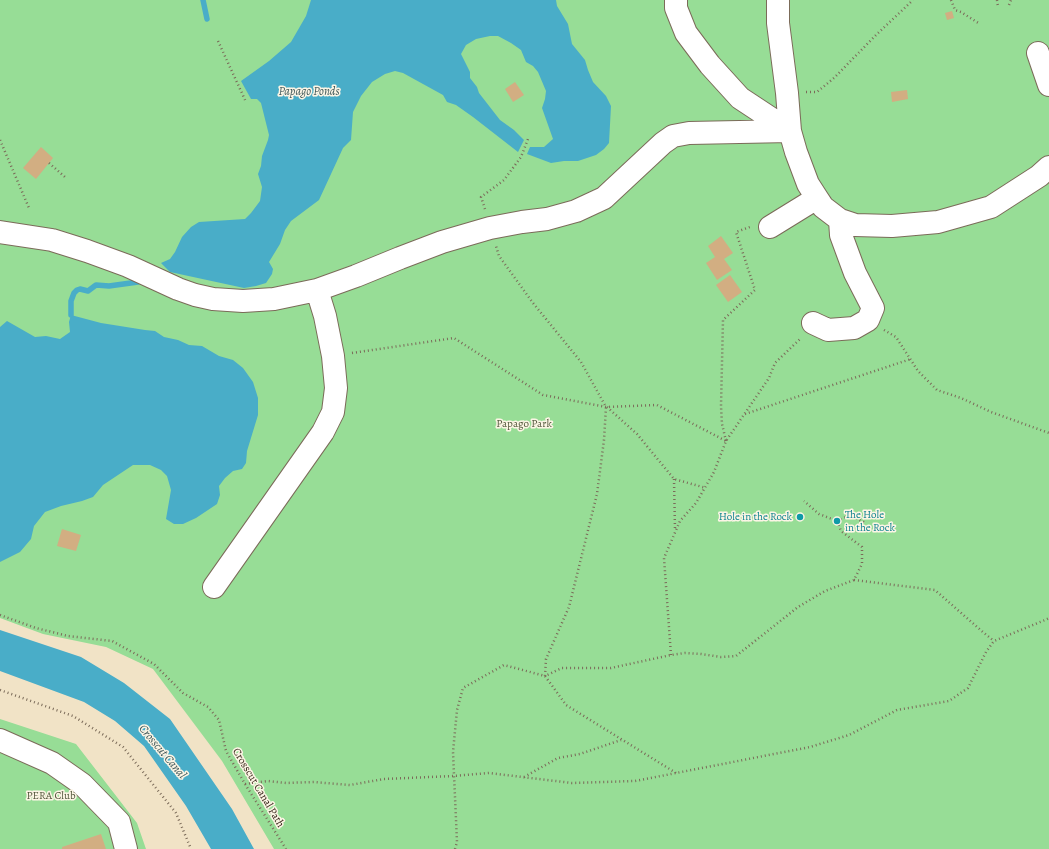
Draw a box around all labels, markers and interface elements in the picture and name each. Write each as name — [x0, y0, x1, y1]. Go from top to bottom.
water label: Papago Ponds — [279, 85, 339, 99]
park label: Papago Park — [496, 417, 552, 431]
place label: The Hole in the Rock — [845, 508, 895, 534]
place label: Hole in the Rock — [719, 510, 792, 524]
marker: Hole in the Rock — [795, 512, 805, 522]
marker: The Hole in the Rock — [832, 516, 842, 526]
water label: Crosscut Canal — [135, 722, 189, 782]
street label: Crosscut Canal Path — [229, 746, 287, 830]
park label: PERA Club — [27, 789, 75, 803]

